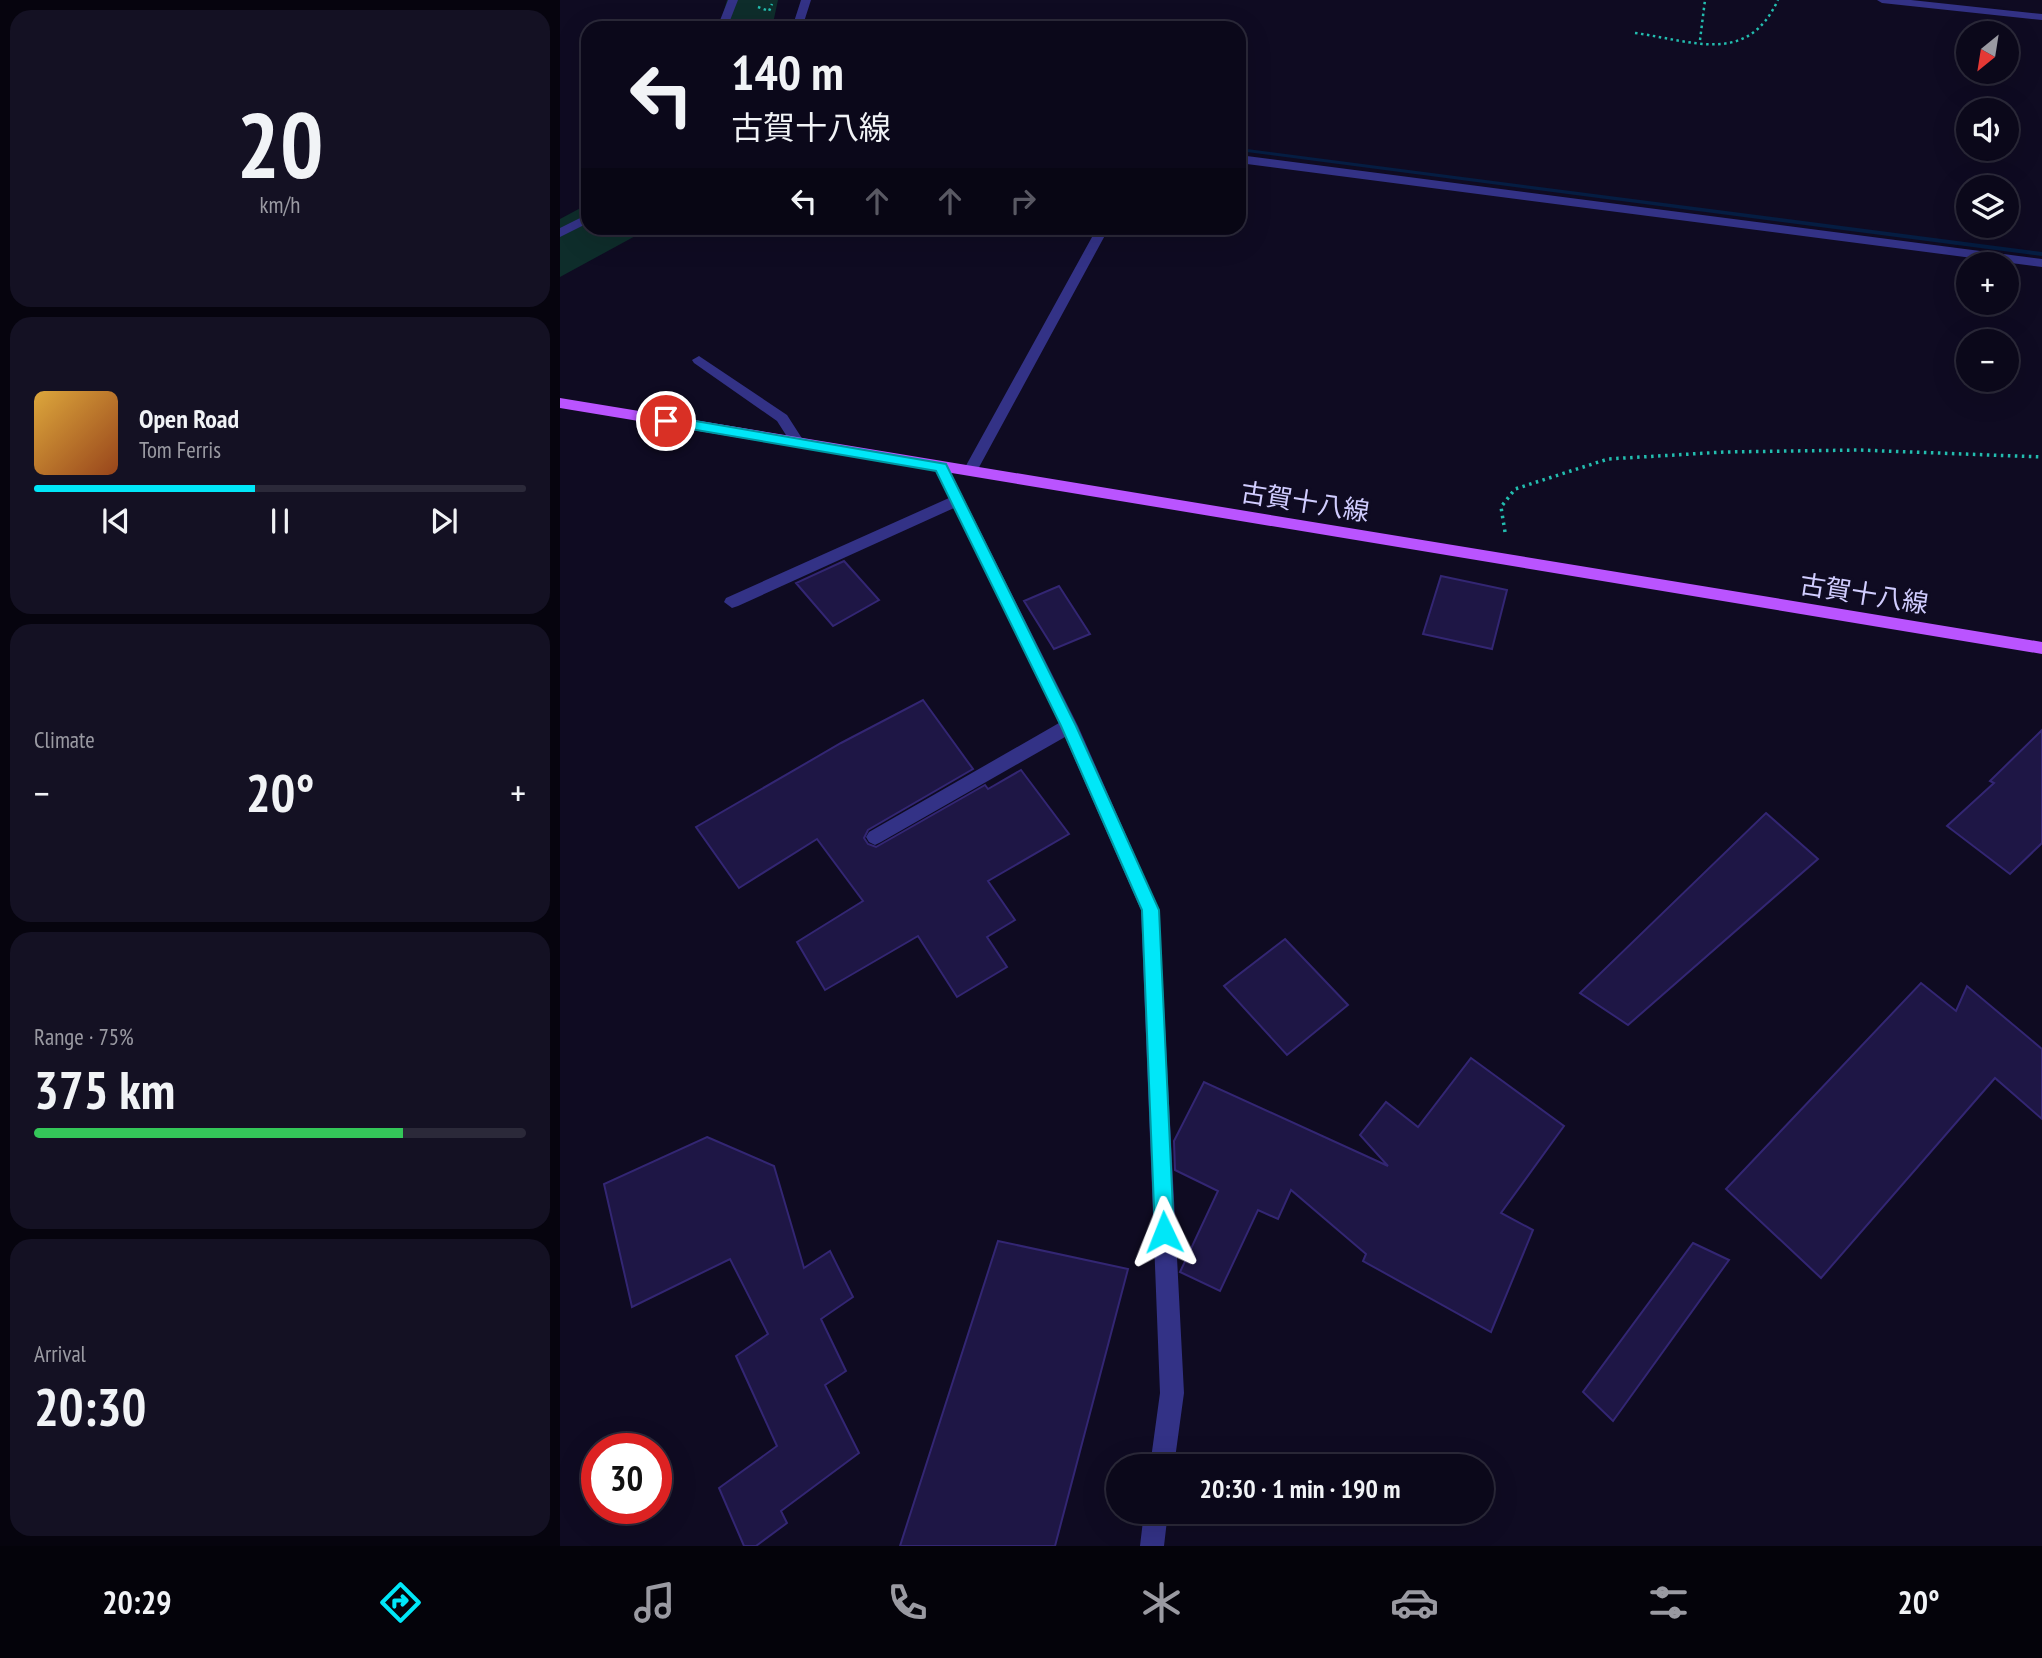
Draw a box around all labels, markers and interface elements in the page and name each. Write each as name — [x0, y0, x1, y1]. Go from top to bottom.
north arrow — [1956, 21, 2020, 84]
map controls — [1956, 21, 2019, 392]
text: 140 m — [731, 40, 844, 104]
icon: left — [616, 49, 707, 140]
text: 20 — [237, 85, 324, 203]
button: sound — [1956, 98, 2019, 161]
text: 古賀十八線 — [731, 106, 891, 148]
button: layers — [1956, 175, 2019, 238]
icon: left — [785, 182, 823, 220]
icon: ahead — [858, 182, 896, 220]
icon: ahead — [931, 182, 969, 220]
icon: right — [1004, 182, 1042, 220]
text: km/h — [260, 190, 300, 219]
button: + — [1956, 252, 2019, 315]
button: − — [1956, 329, 2019, 392]
pin — [636, 391, 696, 451]
text: Open Road — [139, 402, 239, 435]
icon: arrive — [647, 402, 685, 440]
text: Tom Ferris — [139, 435, 221, 464]
street label: 古賀十八線 — [1238, 475, 1372, 528]
icon: previous — [97, 502, 135, 540]
icon: pause — [261, 502, 299, 540]
icon: next — [425, 502, 463, 540]
street label: 古賀十八線 — [1797, 567, 1931, 620]
text: Climate — [34, 725, 95, 754]
text: 20° — [246, 759, 314, 826]
text: − — [34, 768, 50, 817]
text: + — [510, 768, 526, 817]
text: Range · 75% — [34, 1022, 134, 1051]
text: 375 km — [34, 1056, 175, 1123]
position arrow — [1127, 1195, 1201, 1269]
text: Arrival — [34, 1339, 86, 1368]
text: 20:30 — [34, 1373, 146, 1440]
speed limit sign: 30 — [581, 1433, 672, 1524]
text: 20:30 · 1 min · 190 m — [1200, 1472, 1400, 1505]
icon: directions — [376, 1578, 425, 1627]
icon: music — [630, 1578, 679, 1627]
icon: phone — [883, 1578, 932, 1627]
icon: climate — [1137, 1578, 1186, 1627]
icon: car — [1390, 1578, 1439, 1627]
icon: filters — [1644, 1578, 1693, 1627]
text: 20:29 — [102, 1581, 172, 1623]
text: 20° — [1897, 1581, 1940, 1623]

